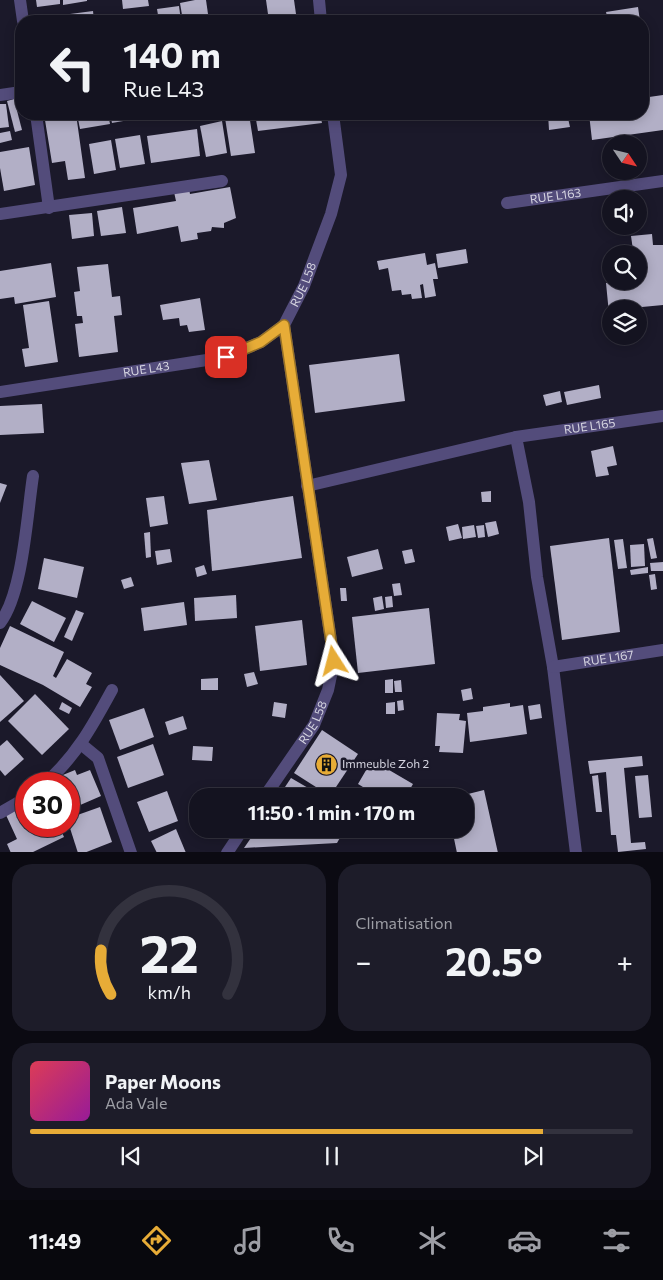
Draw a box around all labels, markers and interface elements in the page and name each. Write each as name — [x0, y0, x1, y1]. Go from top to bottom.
text: 140 m — [123, 32, 221, 75]
icon: left — [40, 35, 105, 100]
text: Rue L43 — [123, 75, 204, 102]
north arrow — [602, 135, 648, 180]
map controls — [602, 135, 647, 345]
street label: RUE L163 — [529, 185, 582, 206]
button: sound — [602, 190, 647, 235]
button: search — [602, 245, 647, 290]
street label: RUE L58 — [287, 260, 318, 309]
button: layers — [602, 300, 647, 345]
pin — [205, 336, 247, 378]
icon: arrive — [212, 343, 240, 371]
street label: RUE L43 — [122, 358, 171, 379]
street label: RUE L165 — [563, 415, 616, 436]
position arrow — [307, 634, 359, 686]
street label: RUE L167 — [582, 647, 635, 668]
street label: RUE L58 — [295, 699, 329, 746]
building icon: Immeuble Zoh 2 — [314, 752, 338, 776]
place label: Immeuble Zoh 2 — [342, 756, 430, 770]
speed limit sign: 30 — [15, 772, 80, 837]
text: 11:50 · 1 min · 170 m — [248, 801, 415, 824]
text: Climatisation — [356, 913, 453, 932]
text: 22 — [139, 920, 198, 984]
text: 20.5° — [445, 937, 543, 984]
text: − — [356, 944, 371, 978]
text: + — [617, 944, 633, 978]
text: km/h — [147, 981, 190, 1003]
text: Paper Moons — [105, 1070, 221, 1093]
text: Ada Vale — [105, 1093, 167, 1112]
icon: previous — [117, 1142, 145, 1170]
icon: pause — [318, 1142, 346, 1170]
icon: next — [519, 1142, 547, 1170]
icon: directions — [139, 1223, 174, 1258]
icon: music — [231, 1223, 266, 1258]
icon: phone — [323, 1223, 358, 1258]
icon: climate — [415, 1223, 450, 1258]
icon: car — [507, 1223, 542, 1258]
icon: filters — [599, 1223, 634, 1258]
text: 11:49 — [29, 1227, 81, 1254]

